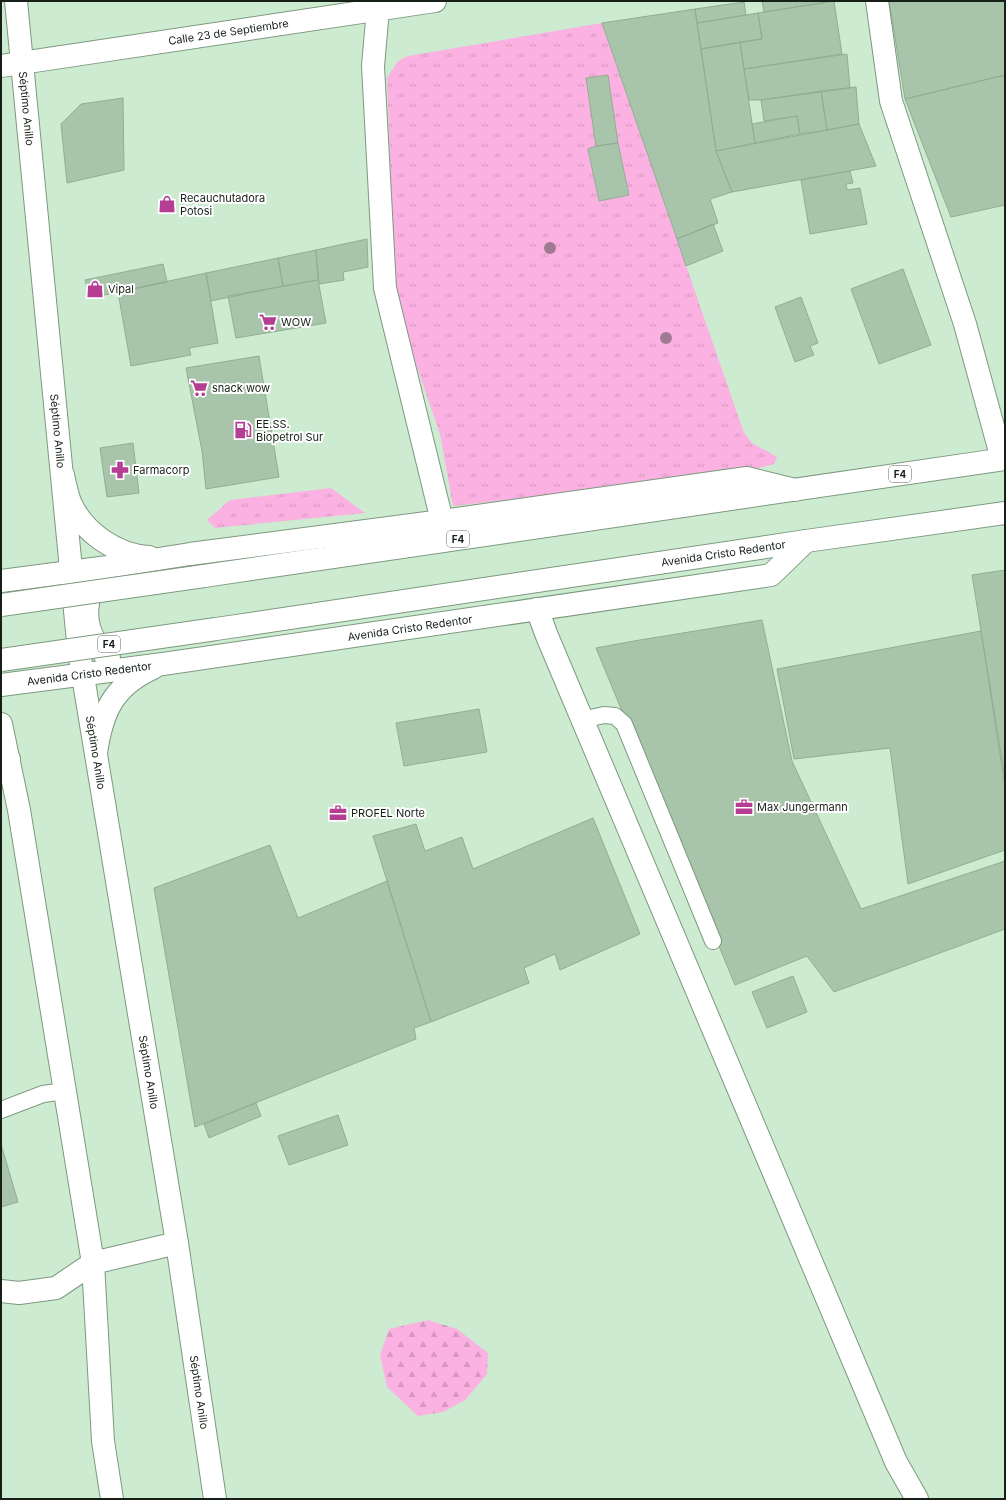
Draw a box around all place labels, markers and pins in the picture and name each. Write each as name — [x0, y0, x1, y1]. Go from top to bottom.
place label: Recauchutadora Potosi — [180, 191, 265, 218]
shop icon: Recauchutadora Potosi — [157, 194, 177, 214]
shop icon: Vipal — [85, 279, 105, 299]
place label: Vipal — [108, 282, 134, 296]
supermarket icon: WOW — [258, 312, 278, 332]
place label: WOW — [281, 315, 311, 329]
supermarket icon: snack wow — [189, 378, 209, 398]
place label: snack wow — [212, 381, 270, 395]
place label: EE.SS. Biopetrol Sur — [256, 417, 323, 444]
fuel station icon: EE.SS. Biopetrol Sur — [233, 420, 253, 440]
pharmacy icon: Farmacorp — [110, 460, 130, 480]
place label: Farmacorp — [133, 463, 190, 477]
office icon: Max Jungermann — [734, 797, 754, 817]
place label: Max Jungermann — [757, 800, 848, 814]
office icon: PROFEL Norte — [328, 803, 348, 823]
place label: PROFEL Norte — [351, 806, 425, 820]

